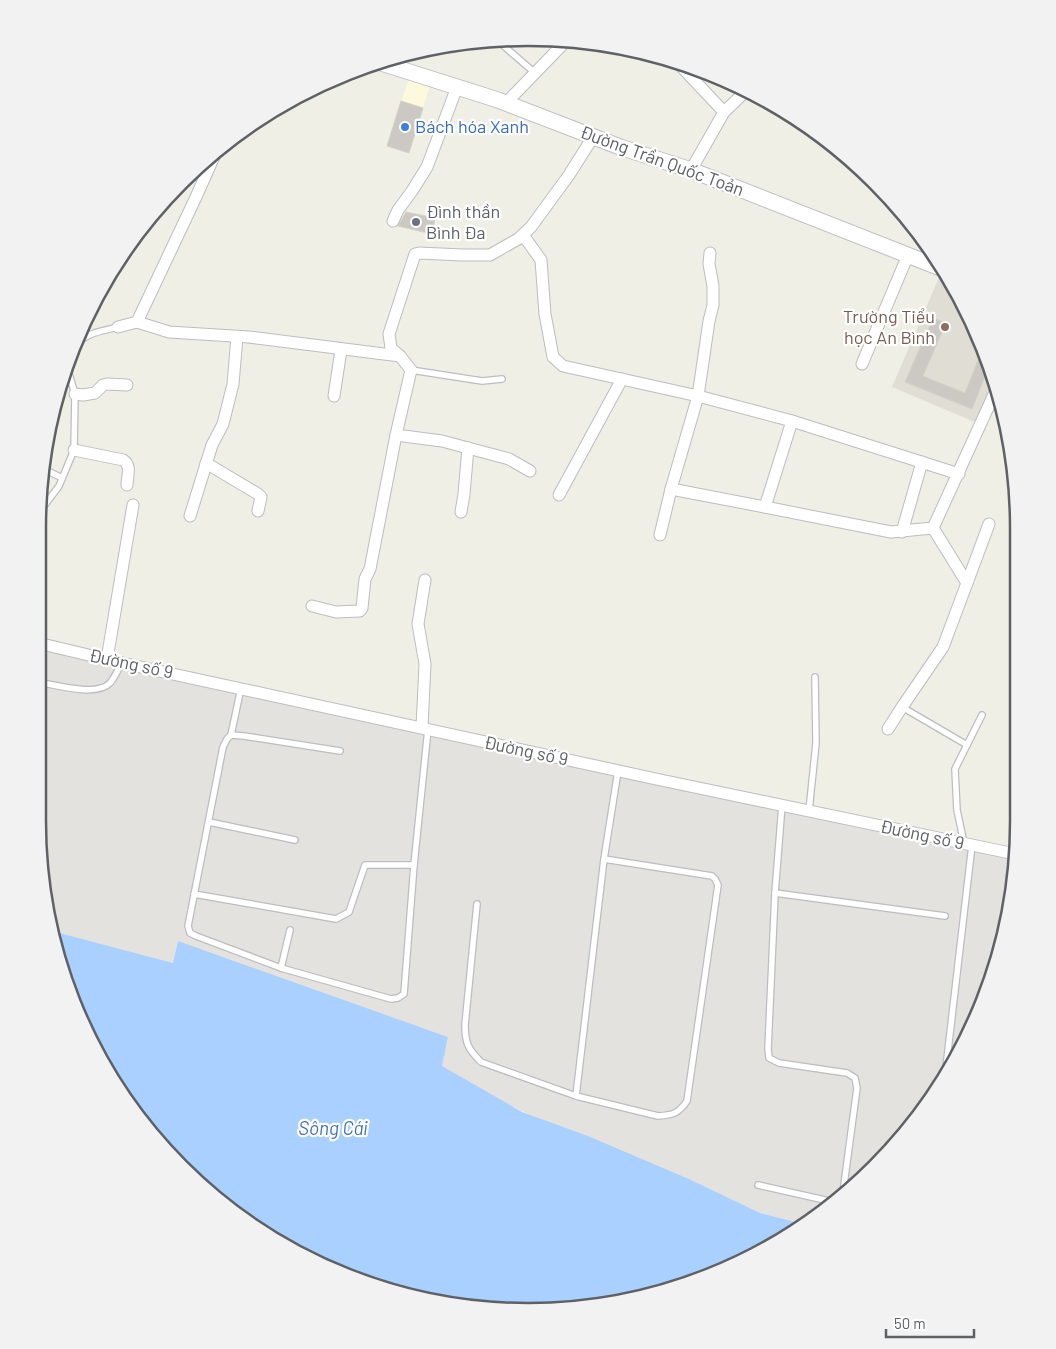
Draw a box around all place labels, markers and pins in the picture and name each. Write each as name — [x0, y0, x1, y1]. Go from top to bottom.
place label: Bách hóa Xanh — [415, 115, 529, 137]
marker: Bách hóa Xanh — [399, 121, 411, 133]
place label: Đình thần Bình Đa — [426, 200, 500, 243]
marker: Đình thần Bình Đa — [410, 216, 422, 228]
place label: Trường Tiểu học An Bình — [843, 305, 935, 348]
marker: Trường Tiểu học An Bình — [939, 321, 951, 333]

